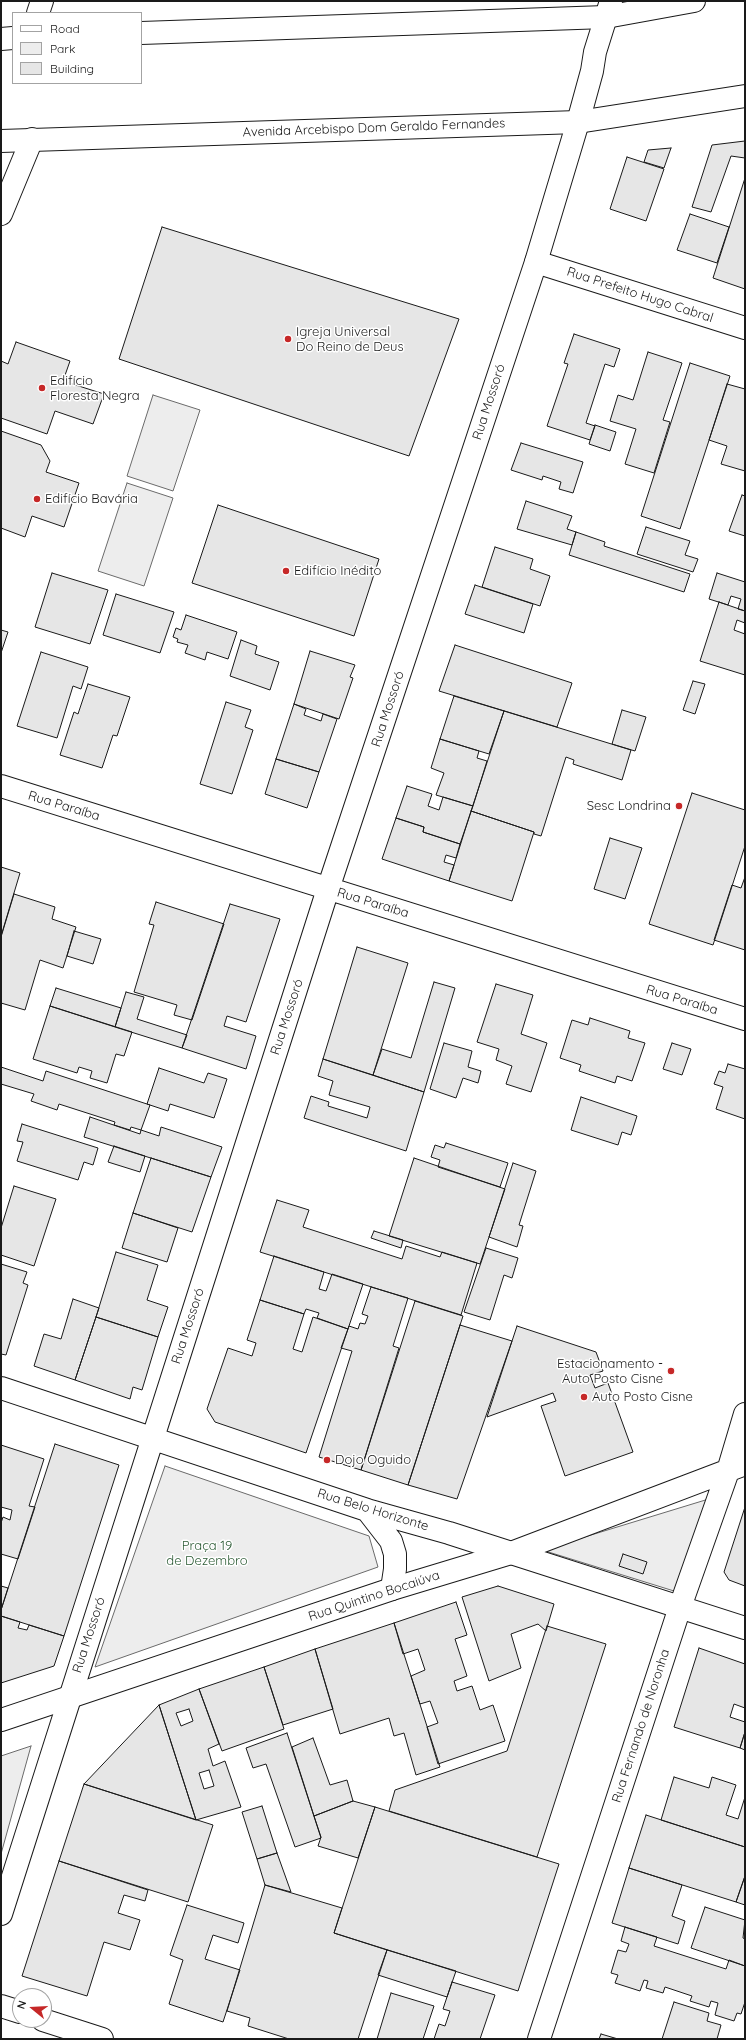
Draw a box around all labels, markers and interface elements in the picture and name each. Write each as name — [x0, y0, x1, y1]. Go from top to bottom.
legend — [12, 12, 142, 84]
text: Road — [50, 21, 80, 36]
text: Park — [50, 41, 75, 56]
text: Building — [50, 61, 94, 76]
street label: Avenida Arcebispo Dom Geraldo Fernandes — [242, 116, 506, 140]
street label: Rua Prefeito Hugo Cabral — [565, 264, 715, 326]
place label: Igreja Universal Do Reino de Deus — [296, 324, 404, 355]
marker: Igreja Universal Do Reino de Deus — [283, 334, 293, 344]
street label: Rua Mossoró — [469, 362, 509, 442]
place label: Edifício Floresta Negra — [50, 373, 140, 404]
marker: Edifício Floresta Negra — [37, 383, 47, 393]
place label: Edifício Bavária — [45, 491, 138, 507]
marker: Edifício Bavária — [32, 494, 42, 504]
place label: Edifício Inédito — [294, 563, 381, 579]
marker: Edifício Inédito — [281, 566, 291, 576]
street label: Rua Mossoró — [368, 669, 408, 749]
street label: Rua Paraíba — [26, 788, 102, 824]
place label: Sesc Londrina — [587, 798, 671, 814]
marker: Sesc Londrina — [674, 801, 684, 811]
street label: Rua Paraíba — [335, 885, 411, 921]
street label: Rua Mossoró — [267, 977, 307, 1057]
street label: Rua Paraíba — [644, 982, 720, 1018]
street label: Rua Mossoró — [168, 1286, 208, 1366]
place label: Estacionamento - Auto Posto Cisne — [557, 1356, 663, 1387]
marker: Estacionamento - Auto Posto Cisne — [666, 1366, 676, 1376]
place label: Auto Posto Cisne — [592, 1389, 693, 1405]
marker: Auto Posto Cisne — [579, 1392, 589, 1402]
place label: Dojo Oguido — [335, 1452, 411, 1468]
marker: Dojo Oguido — [322, 1455, 332, 1465]
street label: Rua Belo Horizonte — [315, 1486, 431, 1534]
park label: Praça 19 de Dezembro — [166, 1538, 248, 1569]
street label: Rua Quintino Bocaiúva — [306, 1567, 442, 1625]
street label: Rua Mossoró — [69, 1595, 109, 1675]
street label: Rua Fernando de Noronha — [609, 1647, 673, 1805]
north arrow — [12, 1988, 52, 2028]
text: N — [14, 1999, 29, 2011]

